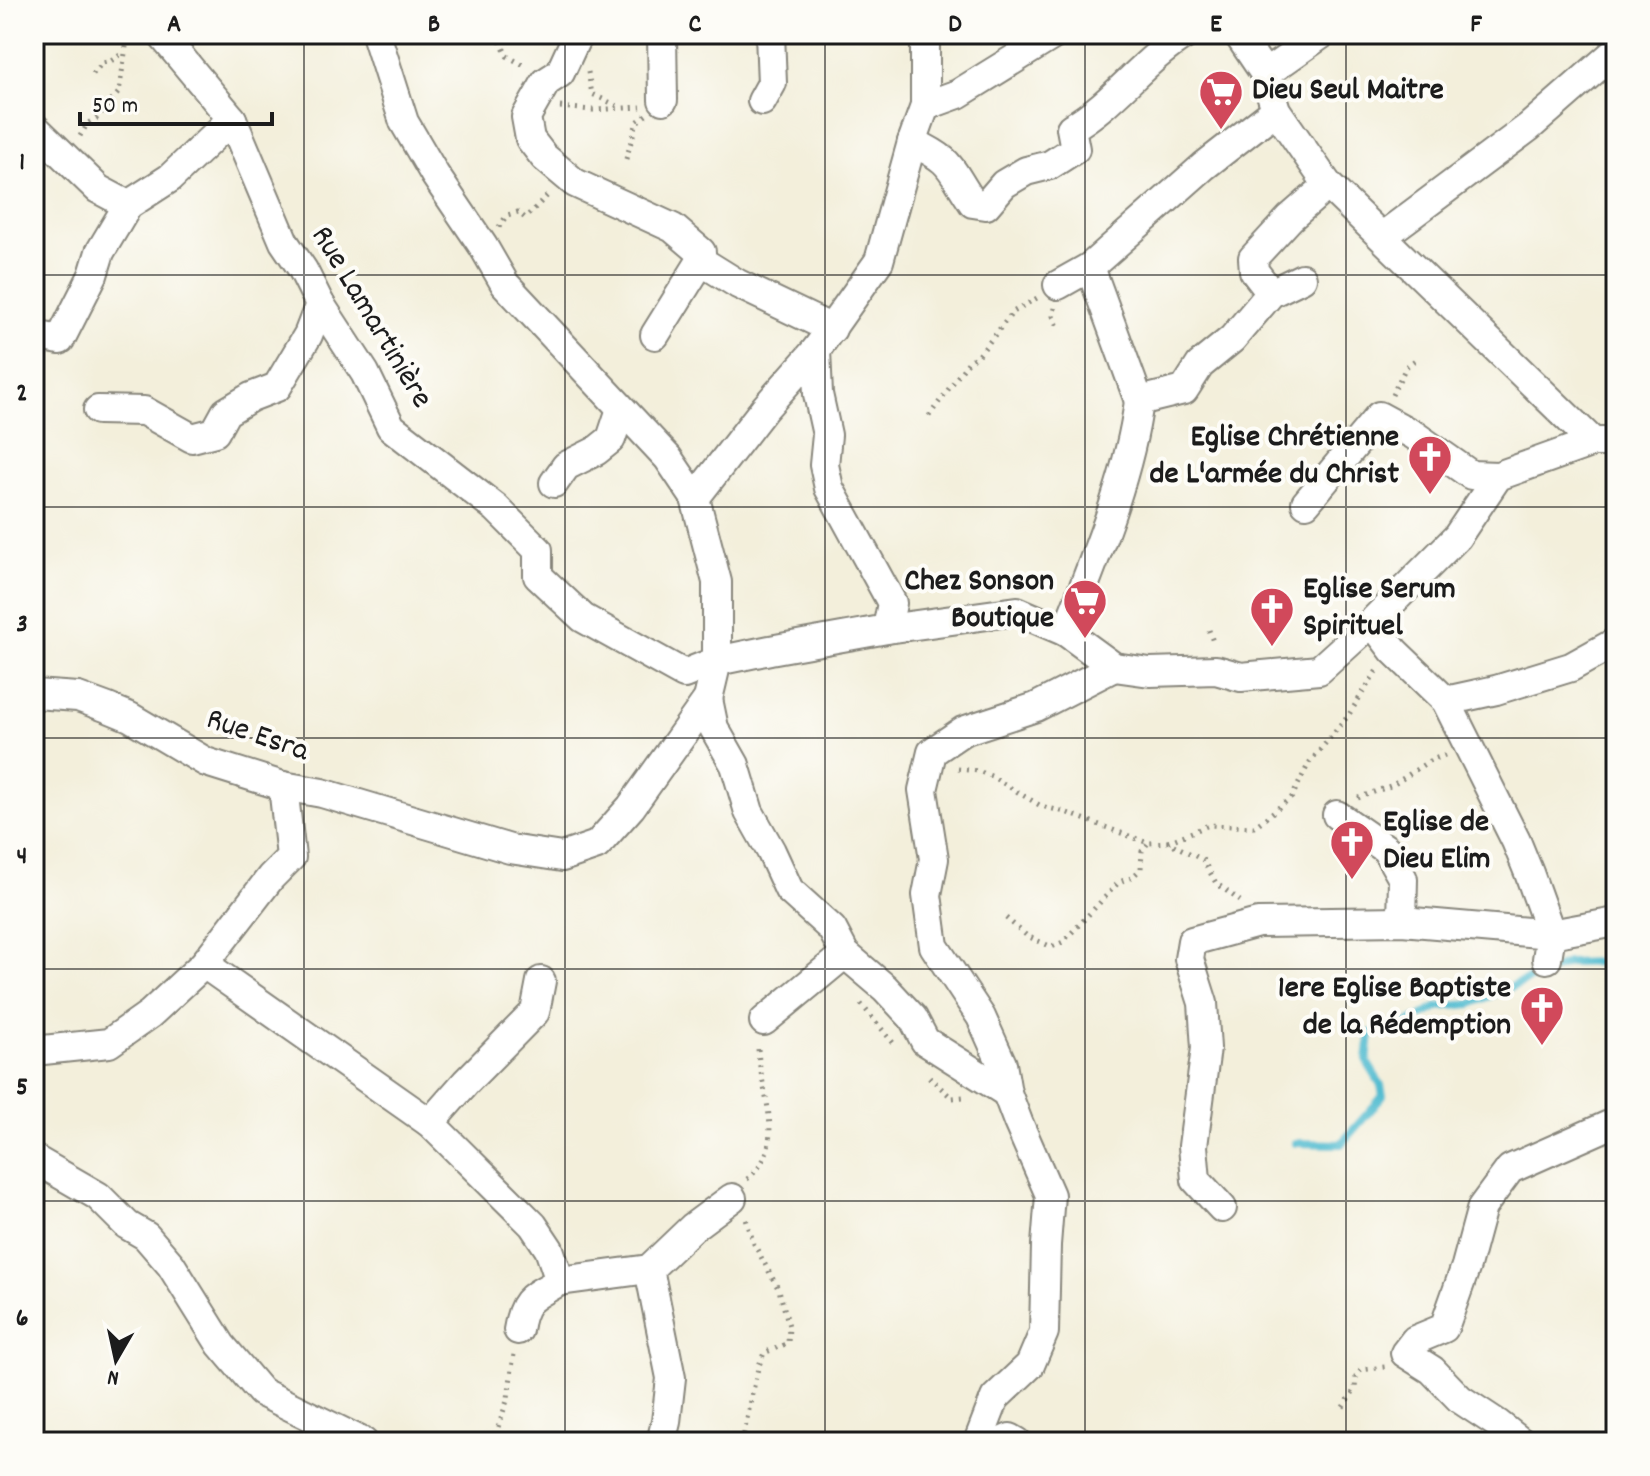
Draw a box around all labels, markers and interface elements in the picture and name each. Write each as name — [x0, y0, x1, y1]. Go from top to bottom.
text: A — [167, 7, 181, 44]
text: B — [428, 7, 440, 44]
text: C — [689, 7, 702, 44]
text: D — [948, 7, 962, 44]
text: E — [1210, 7, 1222, 44]
text: F — [1470, 7, 1482, 44]
supermarket icon: Dieu Seul Maitre — [1197, 68, 1245, 131]
place label: Dieu Seul Maitre — [1252, 69, 1444, 115]
scale bar — [80, 76, 272, 126]
text: 50 m — [92, 90, 138, 124]
text: 1 — [19, 145, 25, 182]
street label: Rue Lamartinière — [297, 218, 443, 418]
text: 2 — [16, 376, 28, 413]
place label: Eglise Chrétienne de L'armée du Christ — [1150, 416, 1399, 499]
church icon: Eglise Chrétienne de L'armée du Christ — [1406, 433, 1454, 496]
place label: Chez Sonson Boutique — [904, 560, 1054, 643]
place label: Eglise Serum Spirituel — [1303, 568, 1456, 651]
supermarket icon: Chez Sonson Boutique — [1061, 577, 1109, 640]
church icon: Eglise Serum Spirituel — [1248, 585, 1296, 648]
text: 3 — [16, 607, 28, 644]
street label: Rue Esra — [200, 698, 315, 776]
place label: Eglise de Dieu Elim — [1383, 801, 1491, 884]
church icon: Eglise de Dieu Elim — [1328, 818, 1376, 881]
text: 4 — [17, 839, 27, 876]
place label: 1ere Eglise Baptiste de la Rédemption — [1278, 967, 1511, 1050]
church icon: 1ere Eglise Baptiste de la Rédemption — [1518, 984, 1566, 1047]
text: 5 — [16, 1070, 28, 1107]
text: 6 — [16, 1301, 28, 1338]
north arrow — [76, 1320, 156, 1400]
text: N — [106, 1360, 121, 1392]

